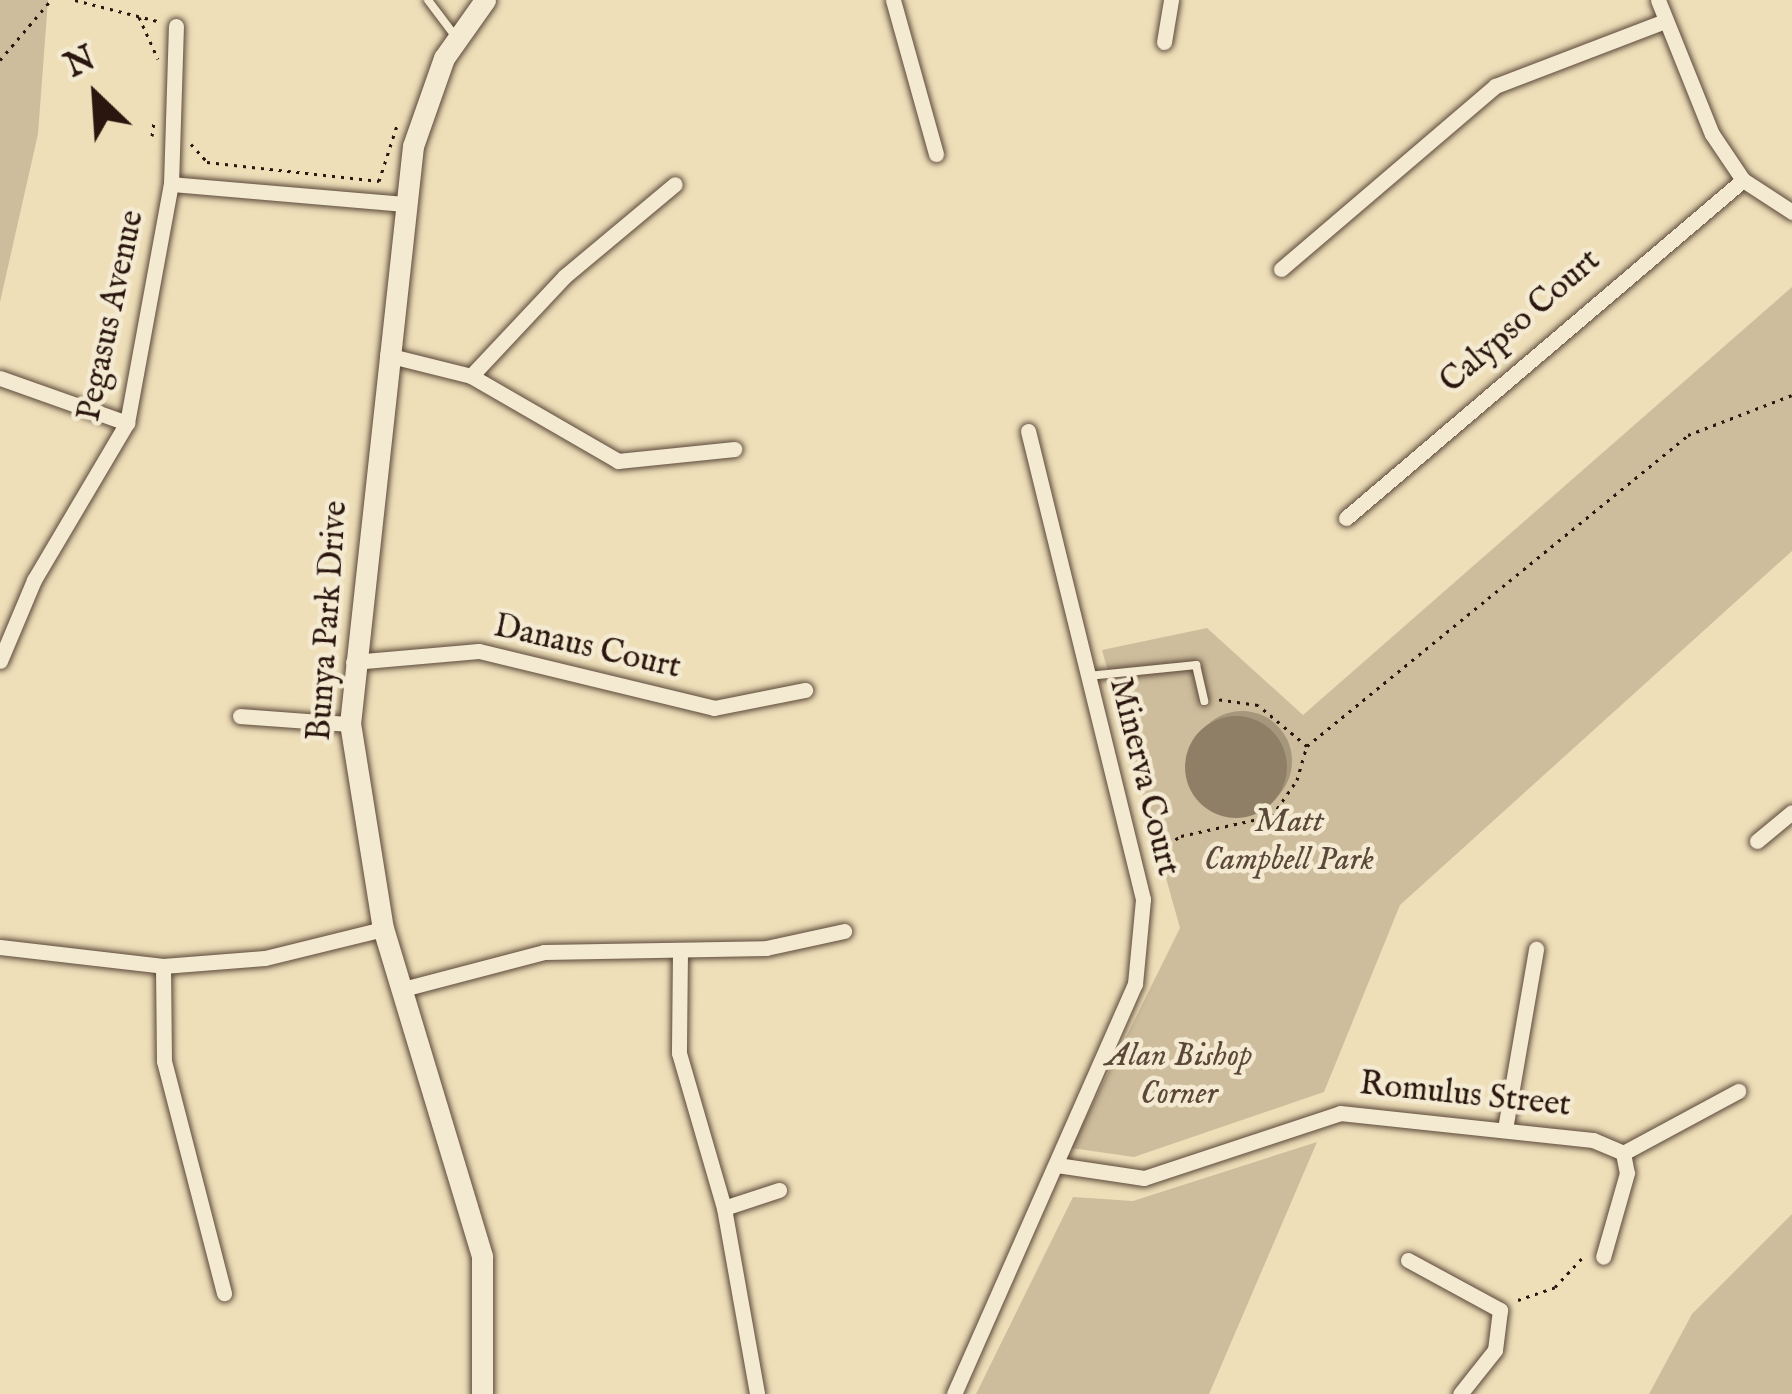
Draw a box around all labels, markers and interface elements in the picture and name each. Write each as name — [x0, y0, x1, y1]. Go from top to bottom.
north arrow — [36, 36, 156, 156]
text: N — [59, 38, 103, 88]
street label: Pegasus Avenue — [70, 207, 154, 425]
street label: Calypso Court — [1433, 242, 1609, 402]
street label: Bunya Park Drive — [301, 500, 357, 742]
street label: Danaus Court — [490, 607, 684, 689]
street label: Minerva Court — [1099, 674, 1187, 880]
park label: Matt Campbell Park — [1204, 803, 1374, 881]
park label: Alan Bishop Corner — [1106, 1037, 1252, 1115]
street label: Romulus Street — [1358, 1065, 1572, 1127]

